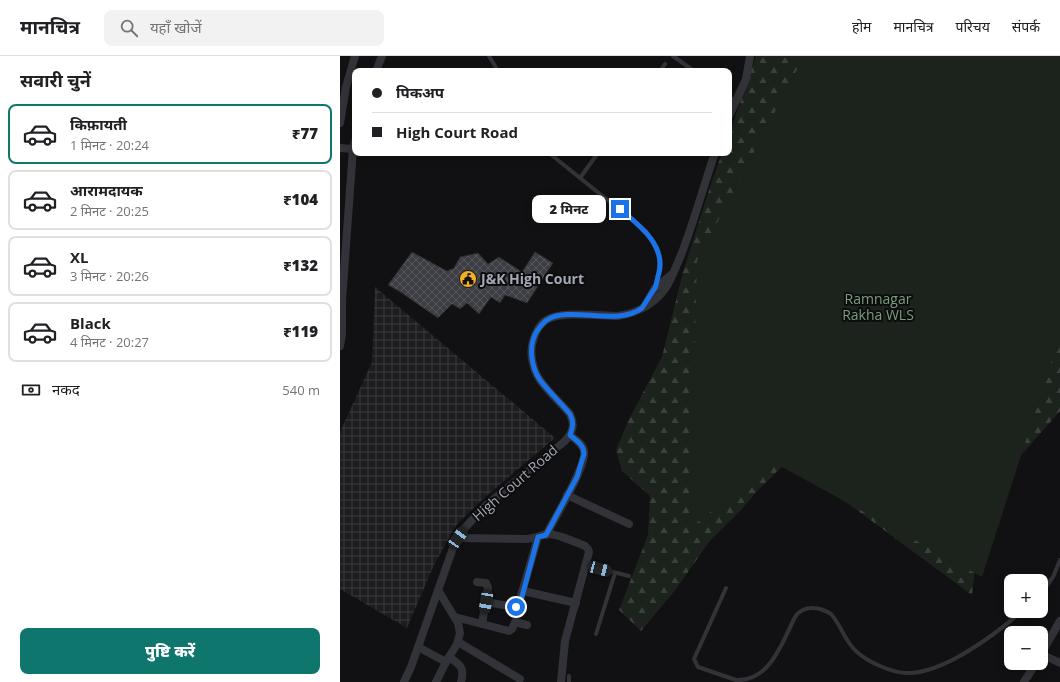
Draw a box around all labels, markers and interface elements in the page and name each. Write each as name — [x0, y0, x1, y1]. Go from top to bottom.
search box — [104, 10, 384, 46]
text: मानचित्र — [20, 14, 80, 40]
icon: search — [118, 17, 140, 39]
text: यहाँ खोजें — [150, 17, 202, 37]
text: होम — [852, 17, 871, 36]
text: मानचित्र — [893, 17, 934, 36]
text: परिचय — [956, 17, 990, 36]
text: संपर्क — [1012, 17, 1040, 36]
text: सवारी चुनें — [20, 68, 91, 92]
text: पिकअप — [396, 82, 444, 102]
text: किफ़ायती — [70, 114, 127, 134]
icon: car — [22, 116, 58, 152]
text: High Court Road — [396, 122, 518, 142]
text: ₹77 — [292, 123, 318, 143]
text: 1 मिनट · 20:24 — [70, 136, 149, 154]
text: आरामदायक — [70, 180, 143, 200]
icon: car — [22, 182, 58, 218]
text: ₹104 — [283, 189, 318, 209]
callout: 2 मिनट — [532, 195, 606, 223]
text: 2 मिनट — [550, 200, 588, 218]
route end — [611, 200, 629, 218]
text: 2 मिनट · 20:25 — [70, 202, 149, 220]
text: XL — [70, 247, 88, 267]
icon: car — [22, 248, 58, 284]
text: ₹132 — [283, 255, 318, 275]
text: 3 मिनट · 20:26 — [70, 267, 149, 285]
public building icon: J&K High Court — [458, 269, 478, 289]
place label: J&K High Court — [479, 269, 584, 288]
park label: Ramnagar Rakha WLS — [842, 289, 914, 324]
text: Black — [70, 313, 111, 333]
icon: car — [22, 314, 58, 350]
text: ₹119 — [283, 321, 318, 341]
text: 4 मिनट · 20:27 — [70, 333, 149, 351]
icon: cash — [20, 379, 42, 401]
text: नकद — [52, 379, 80, 399]
text: 540 m — [282, 381, 320, 399]
street label: High Court Road — [468, 440, 561, 525]
car — [446, 525, 470, 551]
car — [587, 560, 613, 578]
map controls — [1004, 574, 1048, 670]
button: + — [1004, 574, 1048, 618]
car — [478, 589, 494, 615]
route start — [507, 598, 525, 616]
button: − — [1004, 626, 1048, 670]
button: पुष्टि करें — [20, 628, 320, 674]

